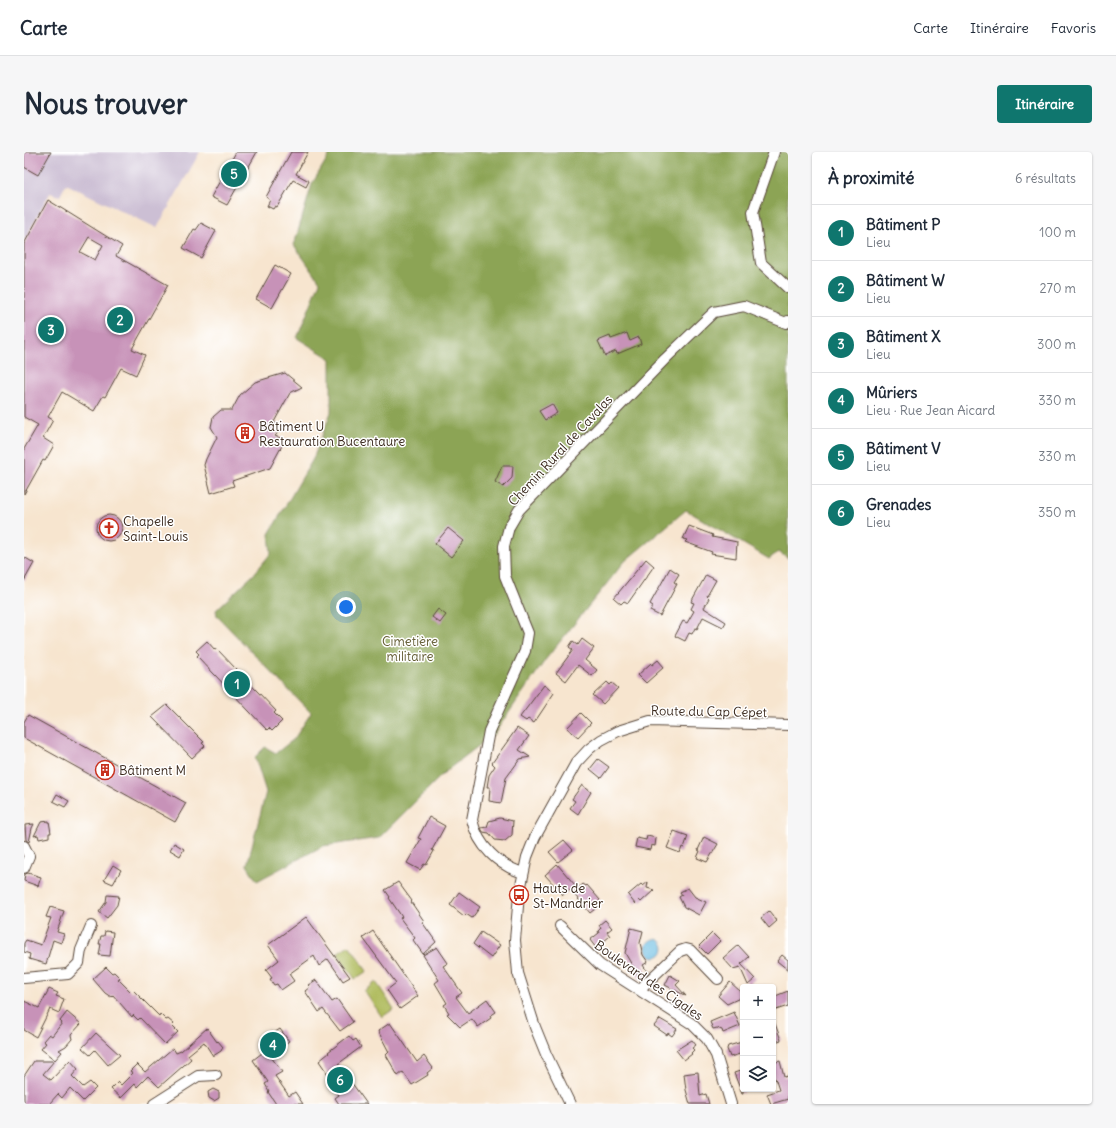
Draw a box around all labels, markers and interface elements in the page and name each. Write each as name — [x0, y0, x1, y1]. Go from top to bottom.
text: Carte — [20, 16, 67, 40]
text: Carte — [913, 19, 948, 37]
text: Itinéraire — [970, 19, 1029, 37]
text: Favoris — [1051, 19, 1096, 37]
button: Itinéraire — [997, 85, 1092, 123]
text: Nous trouver — [24, 86, 187, 122]
pin: 5 — [221, 159, 247, 189]
text: À proximité — [828, 167, 914, 189]
text: 6 résultats — [1015, 170, 1076, 187]
text: Bâtiment P — [866, 215, 940, 234]
text: 1 — [838, 224, 844, 241]
text: 100 m — [1039, 224, 1076, 241]
text: Lieu — [866, 234, 891, 251]
text: Bâtiment W — [866, 271, 945, 290]
text: 2 — [837, 280, 845, 297]
text: 270 m — [1039, 280, 1076, 297]
text: Lieu — [866, 290, 891, 307]
pin: 2 — [107, 305, 133, 335]
pin: 3 — [38, 315, 64, 345]
text: Bâtiment X — [866, 327, 941, 346]
text: 3 — [837, 336, 845, 353]
text: 300 m — [1037, 336, 1076, 353]
text: Lieu — [866, 346, 891, 363]
text: Mûriers — [866, 383, 917, 402]
street label: Chemin Rural de Cavalas — [504, 391, 616, 509]
text: 4 — [837, 392, 845, 409]
text: 330 m — [1038, 392, 1076, 409]
text: Lieu · Rue Jean Aicard — [866, 402, 995, 419]
place label: Bâtiment U Restauration Bucentaure — [259, 418, 405, 450]
building icon: Bâtiment U Restauration Bucentaure — [234, 422, 256, 444]
text: Bâtiment V — [866, 439, 941, 458]
text: 5 — [837, 448, 845, 465]
text: 330 m — [1038, 448, 1076, 465]
text: Lieu — [866, 458, 891, 475]
text: Grenades — [866, 495, 931, 514]
text: 6 — [837, 504, 845, 521]
text: 350 m — [1038, 504, 1076, 521]
place label: Chapelle Saint-Louis — [123, 513, 188, 545]
text: Lieu — [866, 514, 891, 531]
church icon: Chapelle Saint-Louis — [98, 517, 120, 539]
your location — [336, 597, 356, 617]
park label: Cimetière militaire — [382, 633, 438, 665]
pin: 1 — [224, 669, 250, 699]
street label: Route du Cap Cépet — [651, 702, 768, 721]
building icon: Bâtiment M — [94, 759, 116, 781]
place label: Bâtiment M — [119, 762, 186, 779]
place label: Hauts de St-Mandrier — [533, 880, 604, 912]
bus stop icon: Hauts de St-Mandrier — [508, 884, 530, 906]
street label: Boulevard des Cigales — [591, 937, 706, 1024]
map controls — [740, 984, 776, 1092]
button: + — [740, 984, 776, 1020]
button: − — [740, 1020, 776, 1056]
pin: 4 — [260, 1030, 286, 1060]
button: layers — [740, 1056, 776, 1092]
pin: 6 — [327, 1065, 353, 1095]

